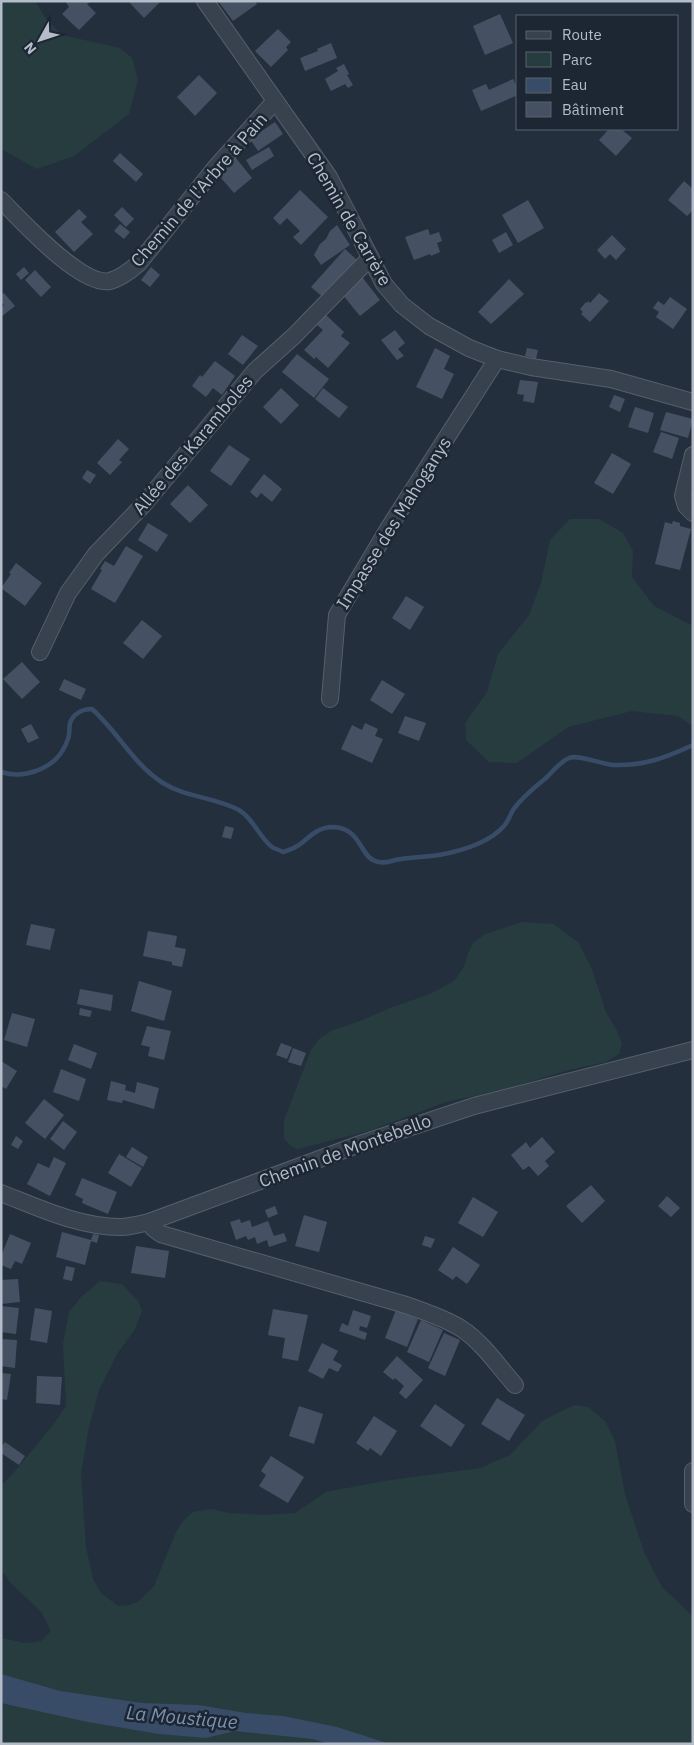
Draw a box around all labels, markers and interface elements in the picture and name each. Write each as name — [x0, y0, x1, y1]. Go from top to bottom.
north arrow — [15, 15, 65, 65]
legend — [516, 15, 679, 130]
text: Route — [562, 25, 602, 44]
text: N — [20, 39, 40, 58]
text: Parc — [562, 50, 592, 69]
text: Eau — [562, 75, 587, 94]
text: Bâtiment — [562, 100, 624, 119]
street label: Chemin de l'Arbre à Pain — [125, 108, 272, 272]
street label: Chemin de Carrère — [302, 148, 397, 290]
street label: Allée des Karamboles — [127, 370, 258, 519]
street label: Impasse des Mahoganys — [331, 432, 456, 613]
street label: Chemin de Montebello — [256, 1109, 434, 1192]
water label: La Moustique — [125, 1700, 239, 1734]

